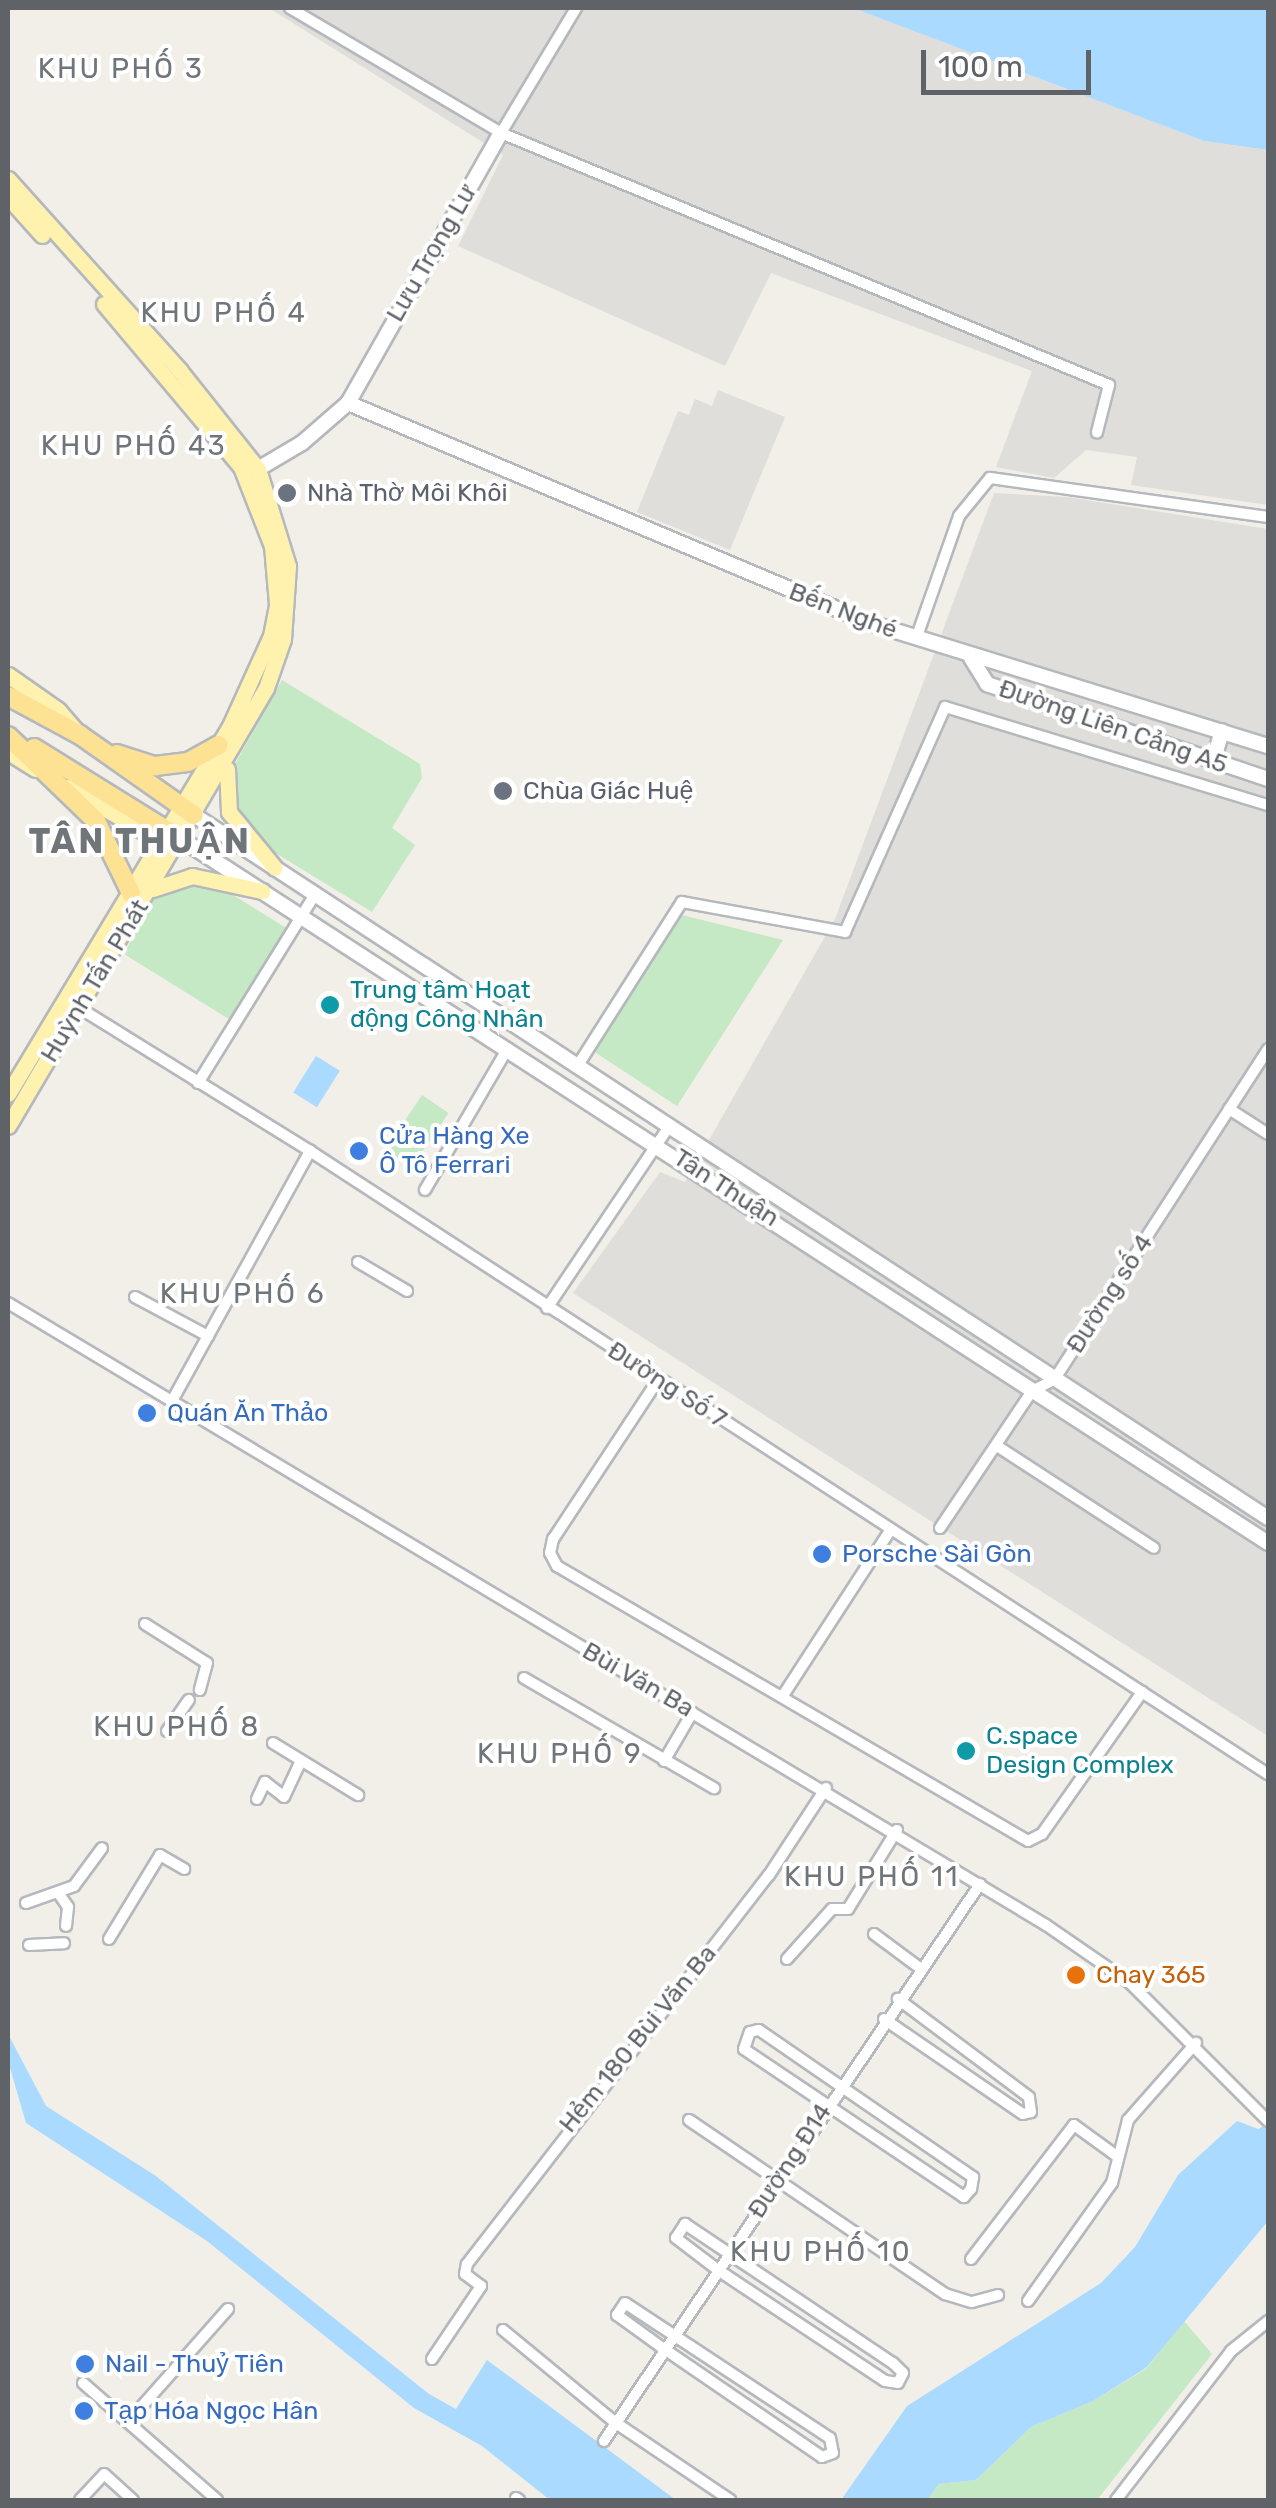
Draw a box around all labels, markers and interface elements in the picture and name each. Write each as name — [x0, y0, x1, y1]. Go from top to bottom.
scale bar — [926, 30, 1096, 92]
text: 100 m — [938, 49, 1023, 85]
district label: KHU PHỐ 3 — [38, 52, 204, 86]
street label: Lưu Trọng Lư — [381, 179, 483, 327]
district label: KHU PHỐ 4 — [141, 296, 307, 330]
district label: KHU PHỐ 43 — [41, 429, 227, 463]
place label: Nhà Thờ Môi Khôi — [307, 478, 507, 508]
marker: Nhà Thờ Môi Khôi — [276, 482, 298, 504]
street label: Bến Nghé — [785, 577, 901, 645]
street label: Đường Liên Cảng A5 — [996, 674, 1230, 780]
place label: Chùa Giác Huệ — [523, 776, 693, 806]
marker: Chùa Giác Huệ — [492, 780, 514, 802]
district label: TÂN THUẬN — [30, 820, 250, 862]
street label: Huỳnh Tấn Phát — [34, 894, 156, 1068]
place label: Trung tâm Hoạt động Công Nhân — [350, 976, 545, 1035]
marker: Trung tâm Hoạt động Công Nhân — [319, 994, 341, 1016]
place label: Cửa Hàng Xe Ô Tô Ferrari — [379, 1122, 528, 1181]
marker: Cửa Hàng Xe Ô Tô Ferrari — [348, 1140, 370, 1162]
street label: Tân Thuận — [667, 1143, 785, 1233]
street label: Đường số 4 — [1061, 1230, 1159, 1358]
district label: KHU PHỐ 6 — [160, 1277, 326, 1311]
street label: Đường Số 7 — [603, 1336, 731, 1434]
place label: Quán Ăn Thảo — [167, 1398, 330, 1428]
marker: Quán Ăn Thảo — [136, 1402, 158, 1424]
place label: Porsche Sài Gòn — [842, 1539, 1032, 1569]
marker: Porsche Sài Gòn — [811, 1543, 833, 1565]
street label: Bùi Văn Ba — [577, 1636, 699, 1724]
district label: KHU PHỐ 8 — [93, 1710, 261, 1744]
place label: C.space Design Complex — [986, 1722, 1174, 1781]
district label: KHU PHỐ 9 — [477, 1737, 643, 1771]
marker: C.space Design Complex — [955, 1740, 977, 1762]
district label: KHU PHỐ 11 — [784, 1860, 960, 1894]
street label: Hẻm 180 Bùi Văn Ba — [553, 1939, 723, 2139]
place label: Chay 365 — [1096, 1960, 1206, 1990]
marker: Chay 365 — [1065, 1964, 1087, 1986]
street label: Đường Đ14 — [743, 2099, 837, 2223]
district label: KHU PHỐ 10 — [730, 2235, 912, 2269]
place label: Nail - Thuỷ Tiên — [105, 2349, 286, 2379]
marker: Nail - Thuỷ Tiên — [74, 2353, 96, 2375]
place label: Tạp Hóa Ngọc Hân — [104, 2396, 320, 2426]
marker: Tạp Hóa Ngọc Hân — [73, 2400, 95, 2422]

